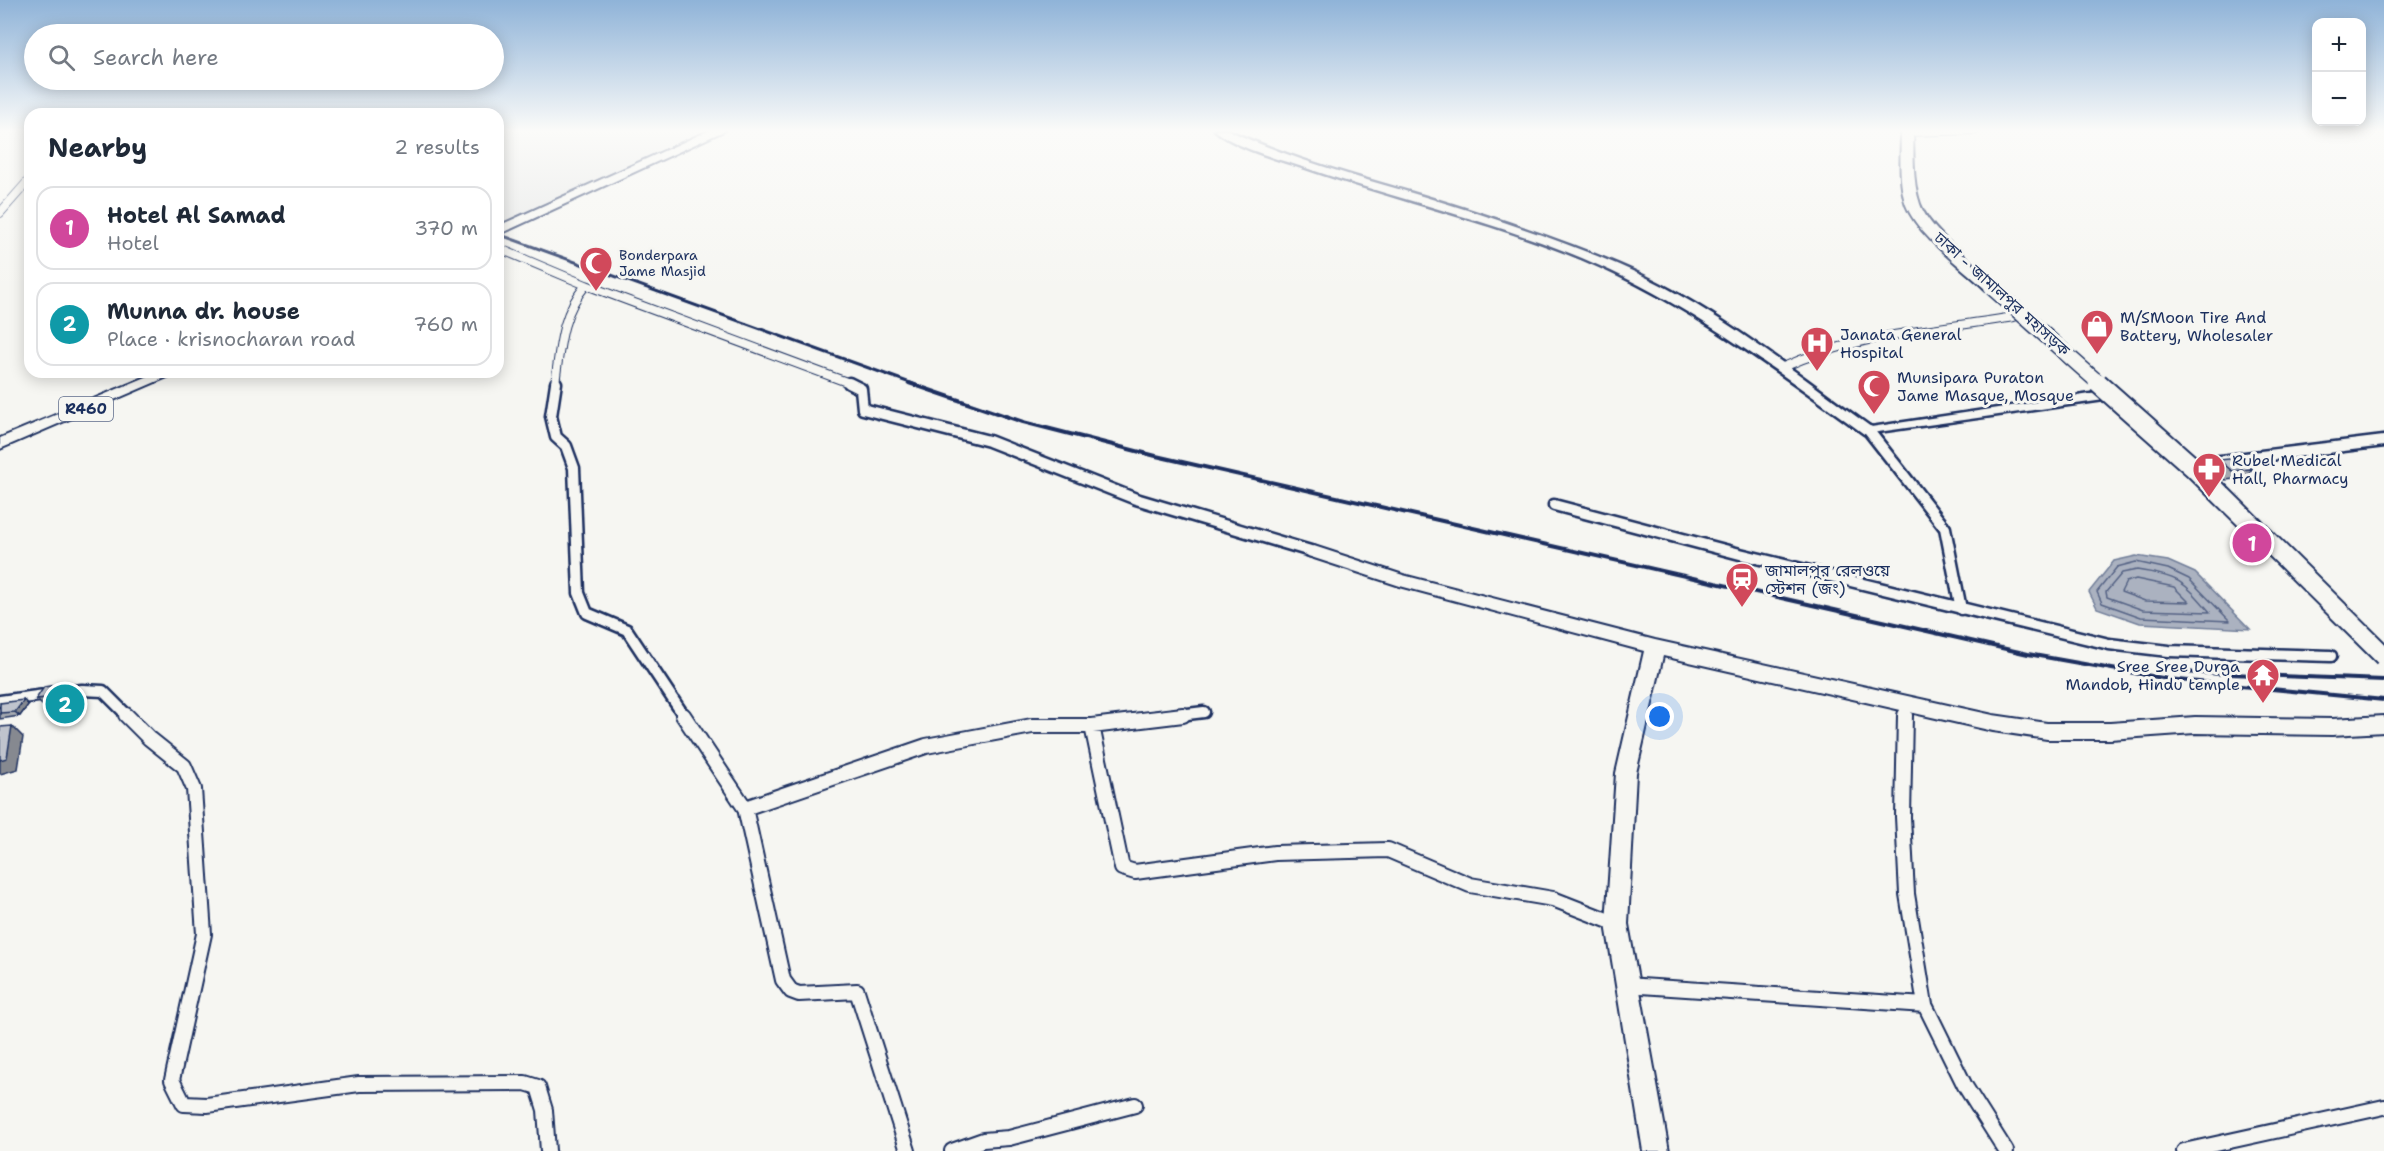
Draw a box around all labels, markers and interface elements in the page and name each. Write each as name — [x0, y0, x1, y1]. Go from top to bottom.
map controls — [2312, 18, 2366, 126]
button: + — [2312, 18, 2366, 72]
search box — [24, 24, 504, 90]
icon: search — [45, 41, 78, 74]
text: Search here — [93, 43, 219, 72]
button: − — [2312, 72, 2366, 126]
text: Nearby — [48, 130, 147, 165]
text: 2 results — [394, 134, 480, 160]
text: Hotel Al Samad — [107, 201, 286, 230]
text: 1 — [65, 215, 74, 241]
text: 370 m — [414, 215, 478, 241]
street label: ঢাকা - জামালপুর মহাসড়ক — [1929, 227, 2075, 361]
text: Hotel — [107, 230, 159, 256]
mosque icon: Bonderpara Jame Masjid — [578, 245, 614, 292]
place label: Bonderpara Jame Masjid — [619, 246, 706, 280]
text: Munna dr. house — [107, 297, 300, 326]
place label: M/SMoon Tire And Battery, Wholesaler — [2120, 307, 2273, 346]
shop icon: M/SMoon Tire And Battery, Wholesaler — [2079, 308, 2115, 355]
text: 2 — [63, 311, 77, 337]
text: 760 m — [413, 311, 478, 337]
place label: Janata General Hospital — [1840, 324, 1962, 363]
hospital icon: Janata General Hospital — [1799, 325, 1835, 372]
text: Place · krisnocharan road — [107, 326, 355, 352]
place label: Munsipara Puraton Jame Masque, Mosque — [1897, 367, 2074, 406]
mosque icon: Munsipara Puraton Jame Masque, Mosque — [1856, 368, 1892, 415]
road number: R460 — [59, 397, 113, 421]
place label: Rubel Medical Hall, Pharmacy — [2232, 450, 2348, 489]
pharmacy icon: Rubel Medical Hall, Pharmacy — [2191, 451, 2227, 498]
pin: 1 — [2232, 520, 2272, 566]
place label: জামালপুর রেলওয়ে স্টেশন (জং) — [1764, 560, 1891, 599]
station icon: জামালপুর রেলওয়ে স্টেশন (জং) — [1724, 561, 1760, 608]
place label: Sree Sree Durga Mandob, Hindu temple — [2065, 656, 2240, 695]
temple icon: Sree Sree Durga Mandob, Hindu temple — [2245, 657, 2281, 704]
pin: 2 — [46, 682, 84, 726]
your location — [1645, 702, 1674, 731]

